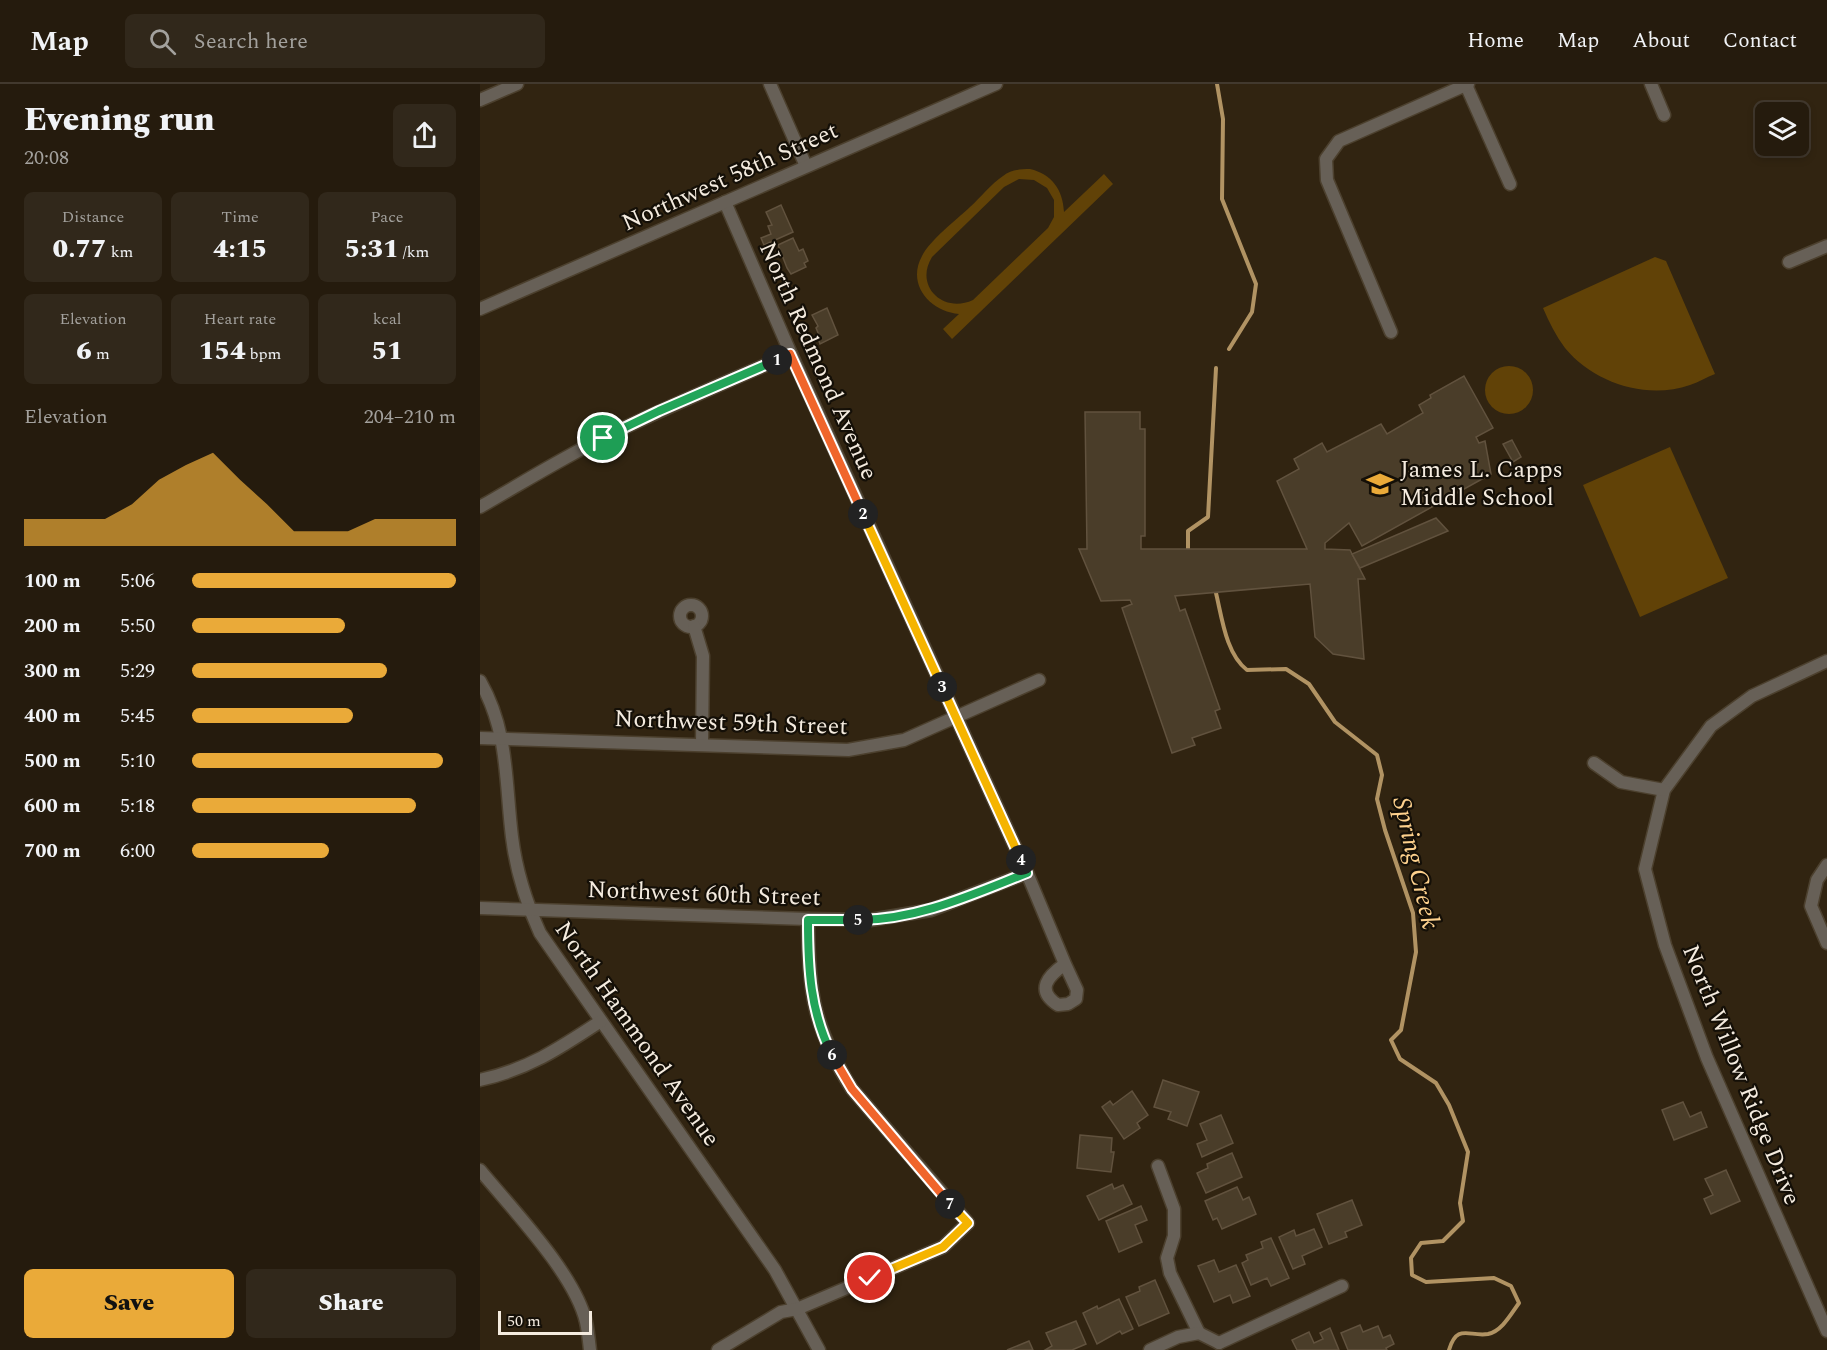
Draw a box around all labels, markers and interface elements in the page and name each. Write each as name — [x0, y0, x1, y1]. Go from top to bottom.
search box — [125, 14, 545, 68]
text: Map — [30, 20, 89, 63]
icon: search — [146, 25, 179, 58]
text: Search here — [194, 25, 308, 58]
text: Home — [1467, 25, 1524, 57]
text: Map — [1557, 25, 1599, 57]
text: About — [1632, 25, 1690, 57]
text: Contact — [1723, 25, 1797, 57]
text: Evening run — [24, 95, 215, 145]
map controls — [1755, 102, 1809, 156]
button: layers — [1755, 102, 1809, 156]
button: share — [393, 104, 456, 167]
street label: Northwest 58th Street — [616, 113, 844, 241]
text: 20:08 — [24, 143, 69, 173]
text: Distance — [62, 205, 124, 229]
text: Time — [221, 205, 259, 229]
text: Pace — [370, 205, 404, 229]
text: 0.77 — [53, 229, 107, 269]
text: 4:15 — [213, 229, 267, 269]
text: 5:31 — [345, 229, 399, 269]
street label: North Redmond Avenue — [749, 236, 887, 486]
text: km — [107, 240, 133, 264]
text: /km — [399, 240, 429, 264]
text: Elevation — [59, 307, 127, 331]
text: Heart rate — [204, 307, 276, 331]
text: kcal — [373, 307, 401, 331]
text: 6 — [76, 331, 92, 371]
text: 154 — [199, 331, 246, 371]
text: 51 — [371, 331, 403, 371]
text: m — [92, 342, 110, 366]
text: bpm — [246, 342, 281, 366]
pin: 1 — [762, 345, 792, 375]
text: 1 — [773, 348, 781, 372]
text: Elevation — [24, 402, 108, 432]
text: 204–210 m — [364, 402, 456, 432]
pin — [577, 412, 628, 463]
icon: arrive — [586, 421, 619, 454]
place label: James L. Capps Middle School — [1400, 452, 1563, 516]
school or university icon: James L. Capps Middle School — [1365, 469, 1395, 499]
pin: 2 — [848, 499, 878, 529]
text: 2 — [859, 502, 867, 526]
text: 100 m — [24, 566, 81, 596]
text: 5:06 — [120, 566, 155, 596]
text: 200 m — [24, 611, 81, 641]
text: 5:50 — [120, 611, 155, 641]
text: 300 m — [24, 656, 81, 686]
text: 5:29 — [120, 656, 155, 686]
pin: 3 — [927, 672, 957, 702]
text: 3 — [938, 675, 946, 699]
text: 400 m — [24, 701, 81, 731]
text: 5:45 — [120, 701, 155, 731]
street label: Northwest 59th Street — [614, 701, 848, 745]
text: 500 m — [24, 746, 81, 776]
text: 5:10 — [120, 746, 155, 776]
text: 600 m — [24, 791, 81, 821]
text: 5:18 — [120, 791, 155, 821]
water label: Spring Creek — [1381, 793, 1451, 933]
text: 700 m — [24, 836, 81, 866]
text: 6:00 — [120, 836, 155, 866]
pin: 4 — [1006, 845, 1036, 875]
text: 4 — [1017, 848, 1025, 872]
street label: Northwest 60th Street — [587, 872, 821, 916]
pin: 5 — [843, 905, 873, 935]
text: 5 — [854, 908, 862, 932]
street label: North Hammond Avenue — [545, 914, 729, 1154]
street label: North Willow Ridge Drive — [1672, 939, 1810, 1211]
pin: 6 — [817, 1040, 847, 1070]
text: 6 — [828, 1043, 836, 1067]
pin: 7 — [935, 1189, 965, 1219]
text: 7 — [946, 1192, 954, 1216]
pin — [844, 1252, 895, 1303]
icon: check — [853, 1261, 886, 1294]
button: Save — [24, 1269, 234, 1338]
button: Share — [246, 1269, 456, 1338]
scale bar — [498, 1308, 592, 1336]
text: 50 m — [507, 1309, 541, 1333]

